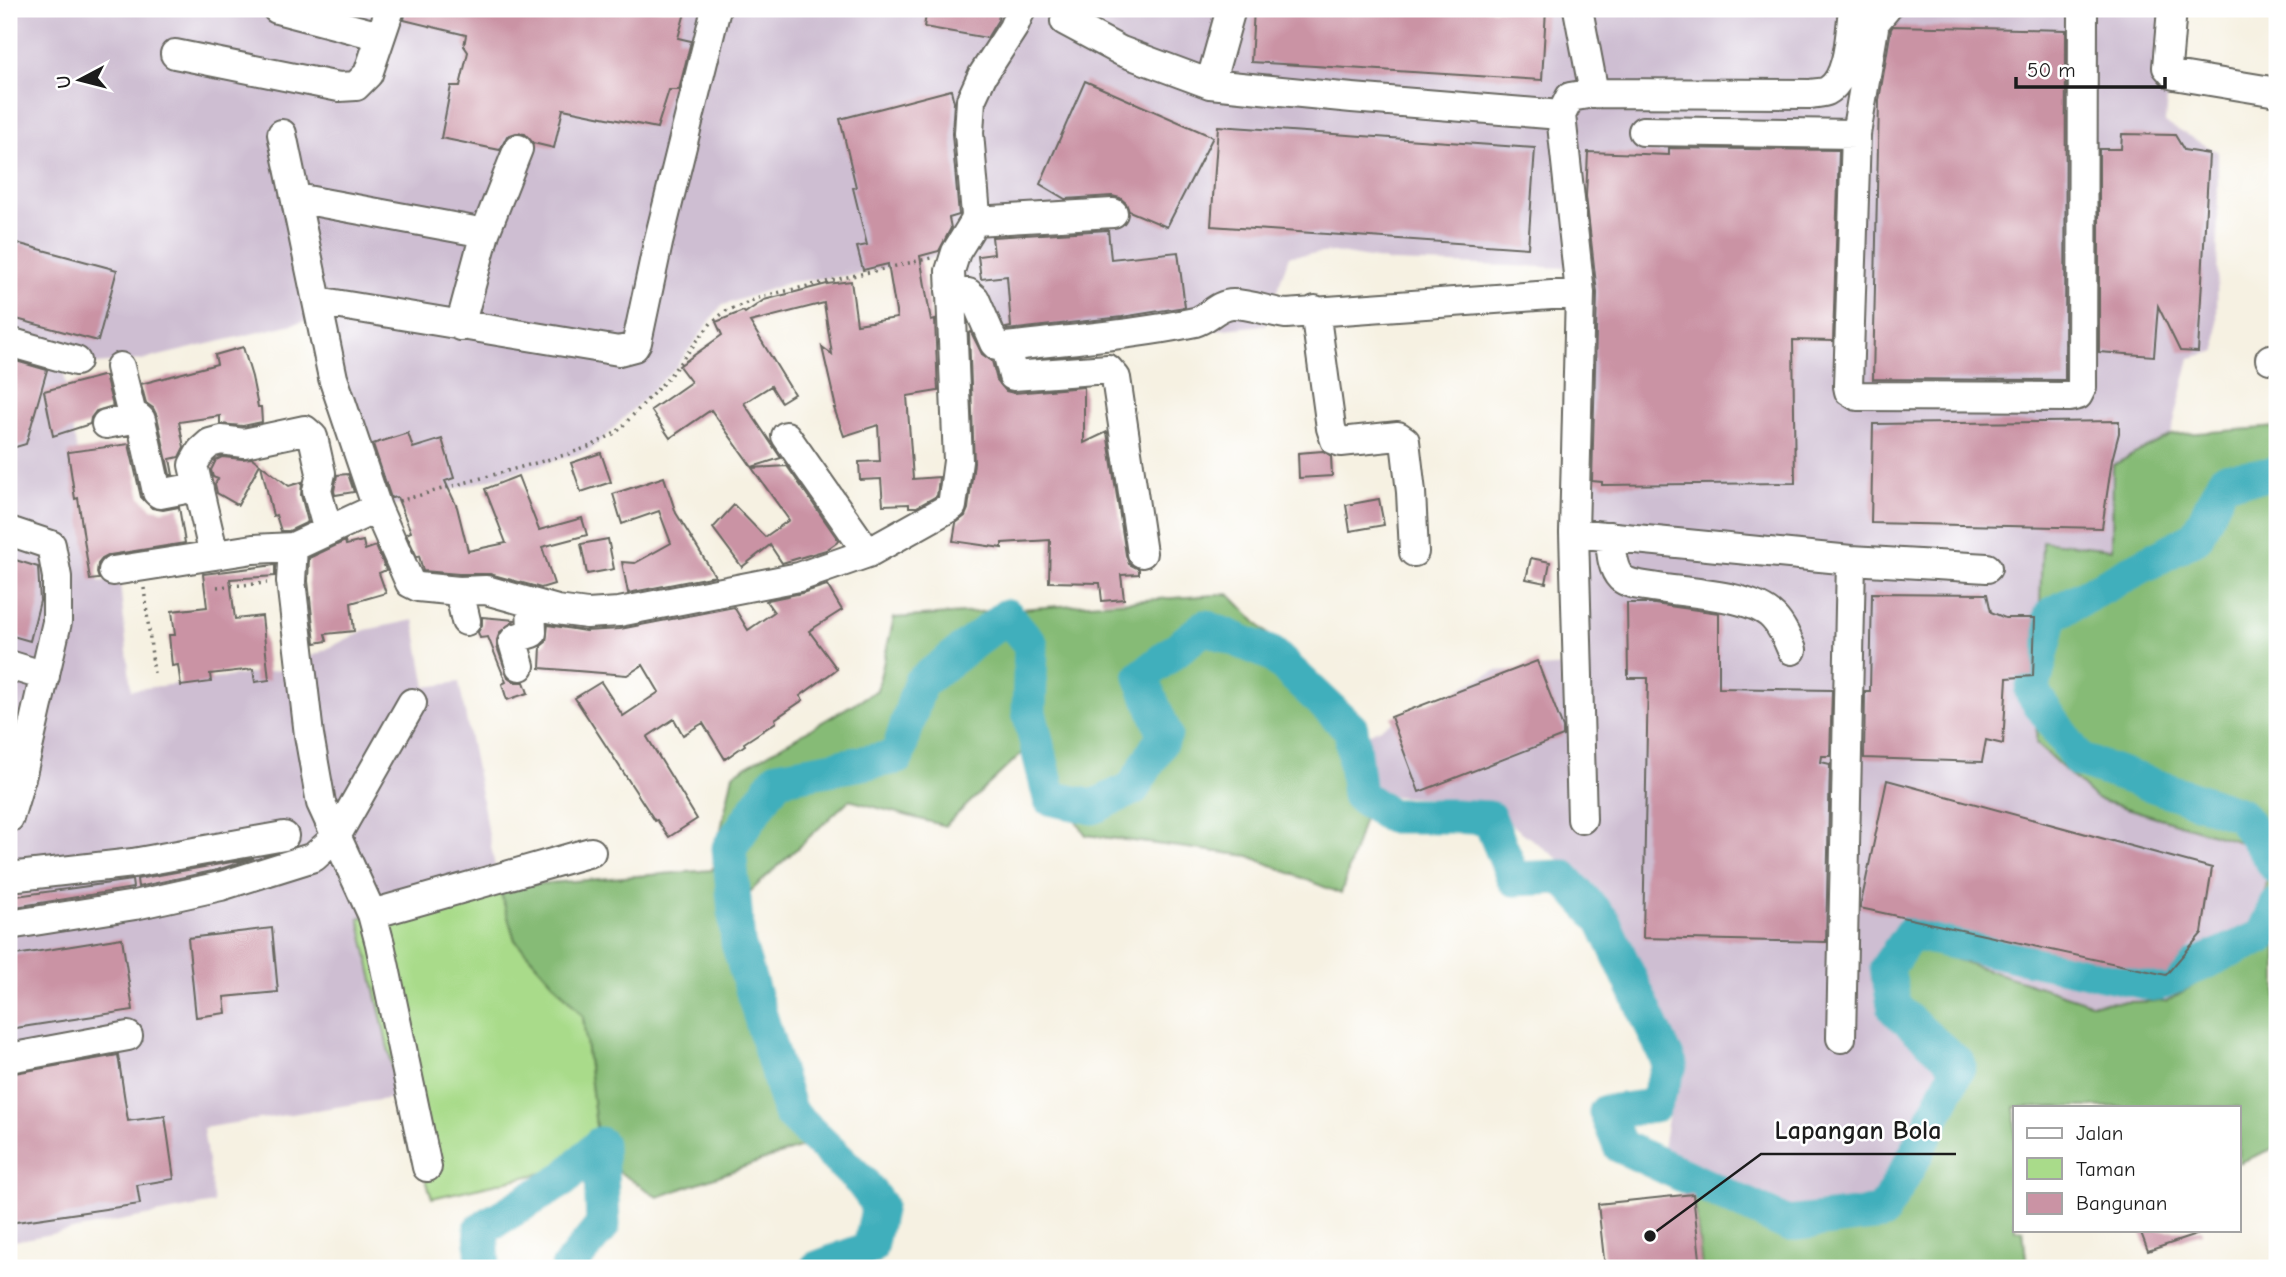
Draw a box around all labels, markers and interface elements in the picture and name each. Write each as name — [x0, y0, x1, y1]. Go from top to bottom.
north arrow — [46, 46, 116, 116]
scale bar — [2016, 46, 2165, 90]
text: 50 m — [2027, 58, 2076, 82]
text: U — [52, 74, 76, 90]
legend — [2013, 1106, 2240, 1232]
callout: Lapangan Bola — [1761, 1107, 1956, 1154]
text: Lapangan Bola — [1775, 1116, 1941, 1146]
text: Jalan — [2076, 1121, 2123, 1145]
text: Taman — [2076, 1157, 2136, 1181]
text: Bangunan — [2076, 1191, 2167, 1215]

